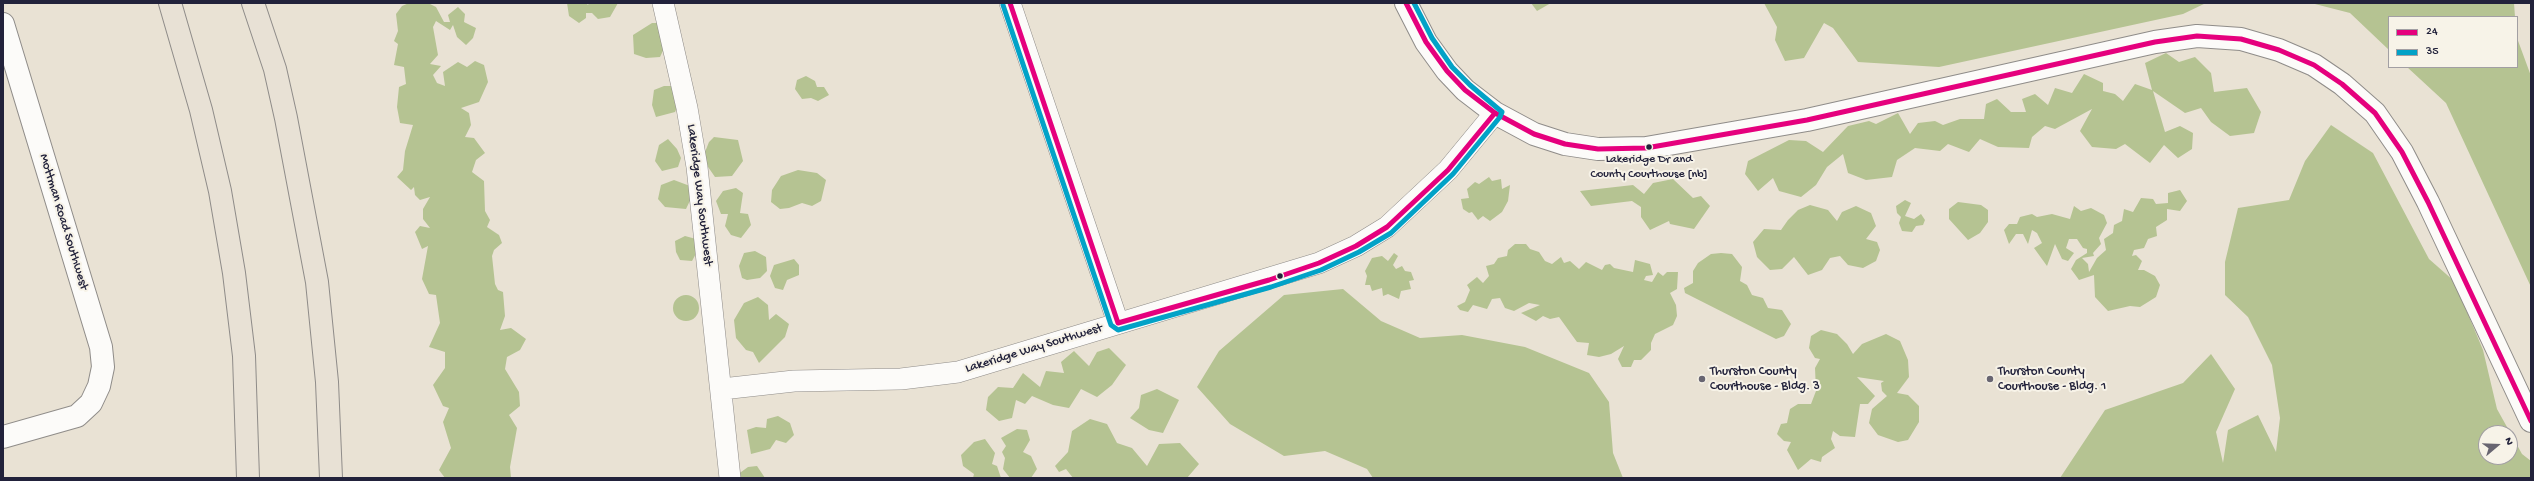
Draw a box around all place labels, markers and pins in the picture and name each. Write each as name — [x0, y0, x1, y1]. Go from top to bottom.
marker: Lakeridge Dr and County Courthouse [nb] — [1644, 142, 1654, 152]
place label: Lakeridge Dr and County Courthouse [nb] — [1590, 153, 1708, 181]
unlabelled marker — [1275, 271, 1285, 281]
place label: Thurston County Courthouse - Bldg. 3 — [1710, 364, 1820, 395]
place label: Thurston County Courthouse - Bldg. 1 — [1998, 364, 2106, 395]
marker: Thurston County Courthouse - Bldg. 3 — [1697, 374, 1707, 384]
marker: Thurston County Courthouse - Bldg. 1 — [1985, 374, 1995, 384]

